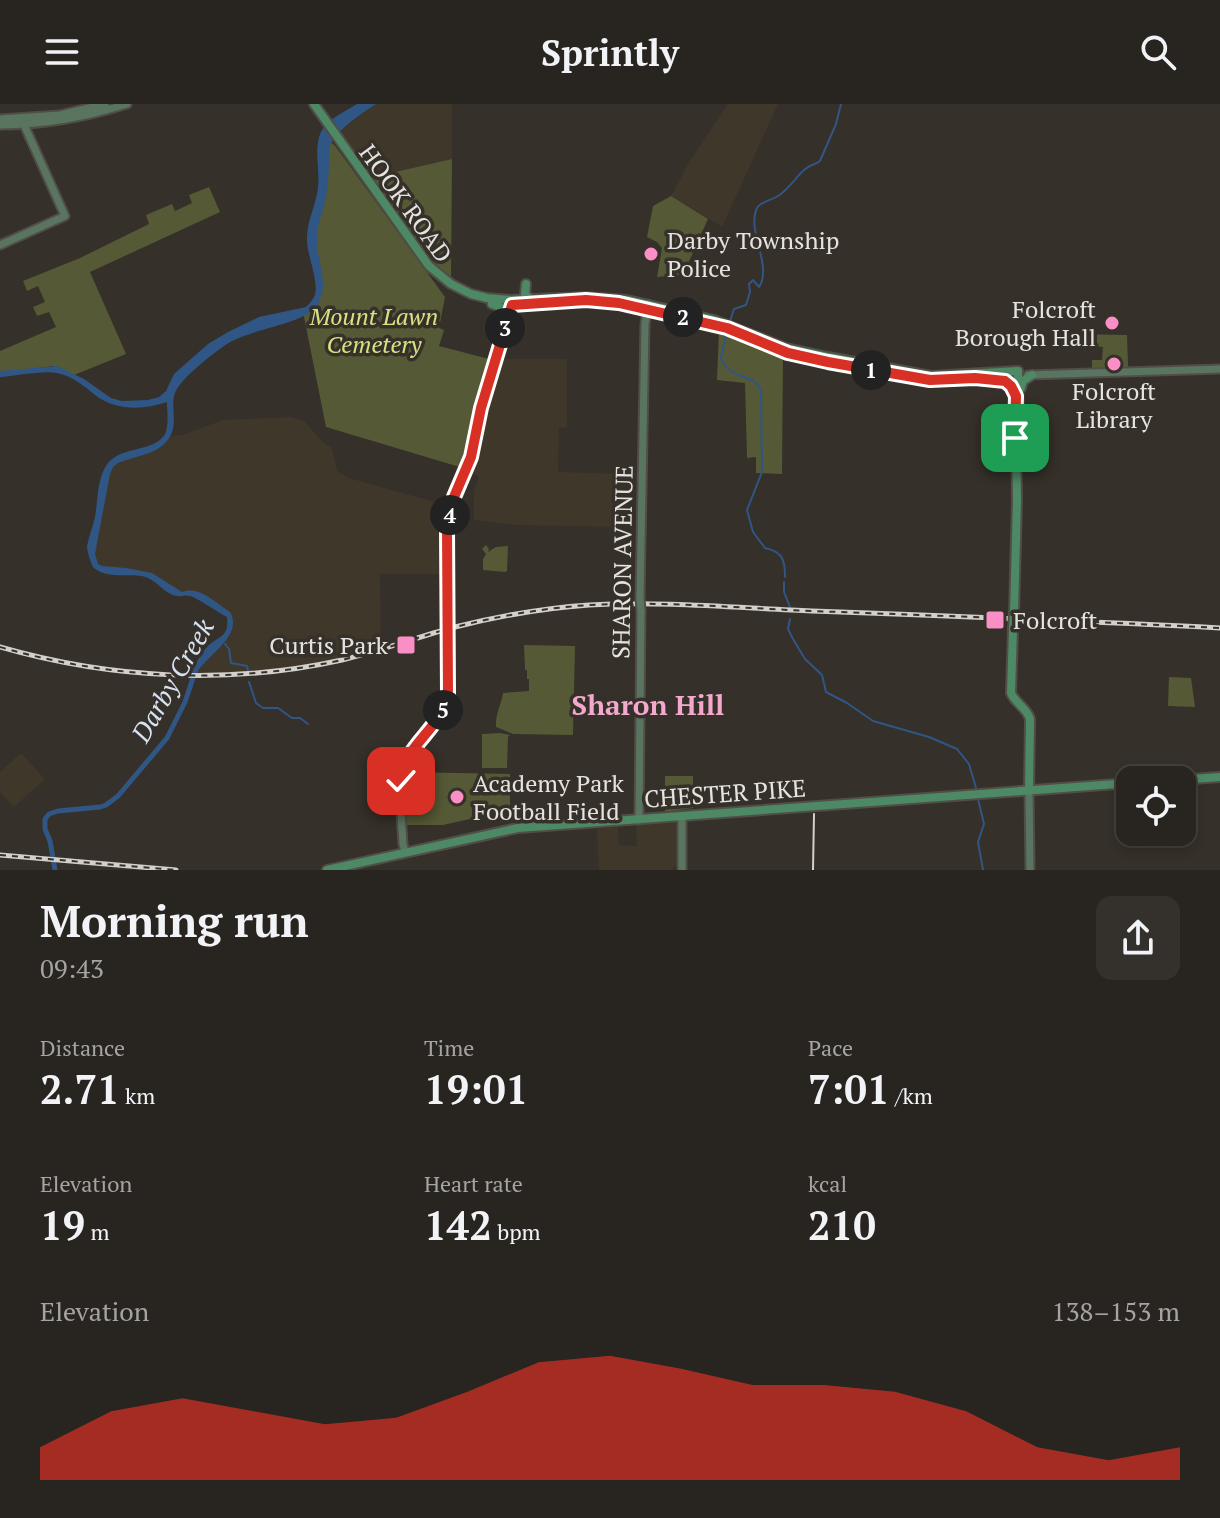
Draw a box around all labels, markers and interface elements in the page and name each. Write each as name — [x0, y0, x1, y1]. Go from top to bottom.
text: Sprintly — [541, 29, 679, 76]
icon: menu — [40, 30, 84, 74]
icon: search — [1136, 30, 1180, 74]
street label: HOOK ROAD — [352, 137, 460, 269]
place label: Darby Township Police — [667, 224, 839, 284]
marker: Darby Township Police — [642, 245, 660, 263]
place label: Folcroft Borough Hall — [955, 293, 1096, 353]
pin: 2 — [663, 297, 703, 337]
park label: Mount Lawn Cemetery — [309, 300, 438, 360]
text: 2 — [677, 302, 689, 331]
pin: 3 — [485, 308, 525, 348]
text: 3 — [499, 313, 511, 342]
marker: Folcroft Borough Hall — [1103, 314, 1121, 332]
pin: 1 — [851, 350, 891, 390]
text: 1 — [865, 355, 877, 384]
marker: Folcroft Library — [1105, 355, 1123, 373]
place label: Folcroft Library — [1072, 375, 1156, 435]
pin — [981, 404, 1049, 472]
icon: arrive — [993, 416, 1037, 460]
street label: SHARON AVENUE — [604, 465, 640, 659]
pin: 4 — [430, 495, 470, 535]
text: 4 — [444, 500, 456, 529]
place label: Folcroft — [1013, 604, 1097, 636]
marker: Folcroft — [984, 609, 1006, 631]
water label: Darby Creek — [123, 612, 221, 749]
place label: Curtis Park — [269, 629, 389, 661]
marker: Curtis Park — [395, 634, 417, 656]
district label: Sharon Hill — [572, 686, 724, 723]
pin: 5 — [423, 690, 463, 730]
text: 5 — [437, 695, 449, 724]
pin — [367, 747, 435, 815]
icon: check — [379, 759, 423, 803]
map controls — [1116, 766, 1196, 846]
button: locate — [1116, 766, 1196, 846]
place label: Academy Park Football Field — [473, 767, 625, 827]
street label: CHESTER PIKE — [643, 771, 807, 815]
marker: Academy Park Football Field — [448, 788, 466, 806]
text: Morning run — [40, 891, 309, 950]
button: share — [1096, 896, 1180, 980]
text: 09:43 — [40, 951, 104, 985]
text: Distance — [40, 1033, 125, 1062]
text: Time — [424, 1033, 474, 1062]
text: Pace — [808, 1033, 853, 1062]
text: 2.71 — [40, 1062, 120, 1115]
text: 19:01 — [424, 1062, 528, 1115]
text: 7:01 — [808, 1062, 890, 1115]
text: km — [120, 1081, 155, 1110]
text: /km — [890, 1081, 933, 1110]
text: Elevation — [40, 1169, 132, 1198]
text: Heart rate — [424, 1169, 523, 1198]
text: kcal — [808, 1169, 847, 1198]
text: 19 — [40, 1198, 85, 1251]
text: 142 — [424, 1198, 492, 1251]
text: 210 — [808, 1198, 876, 1251]
text: m — [85, 1217, 110, 1246]
text: bpm — [492, 1217, 541, 1246]
text: Elevation — [40, 1294, 149, 1328]
text: 138–153 m — [1052, 1294, 1180, 1328]

